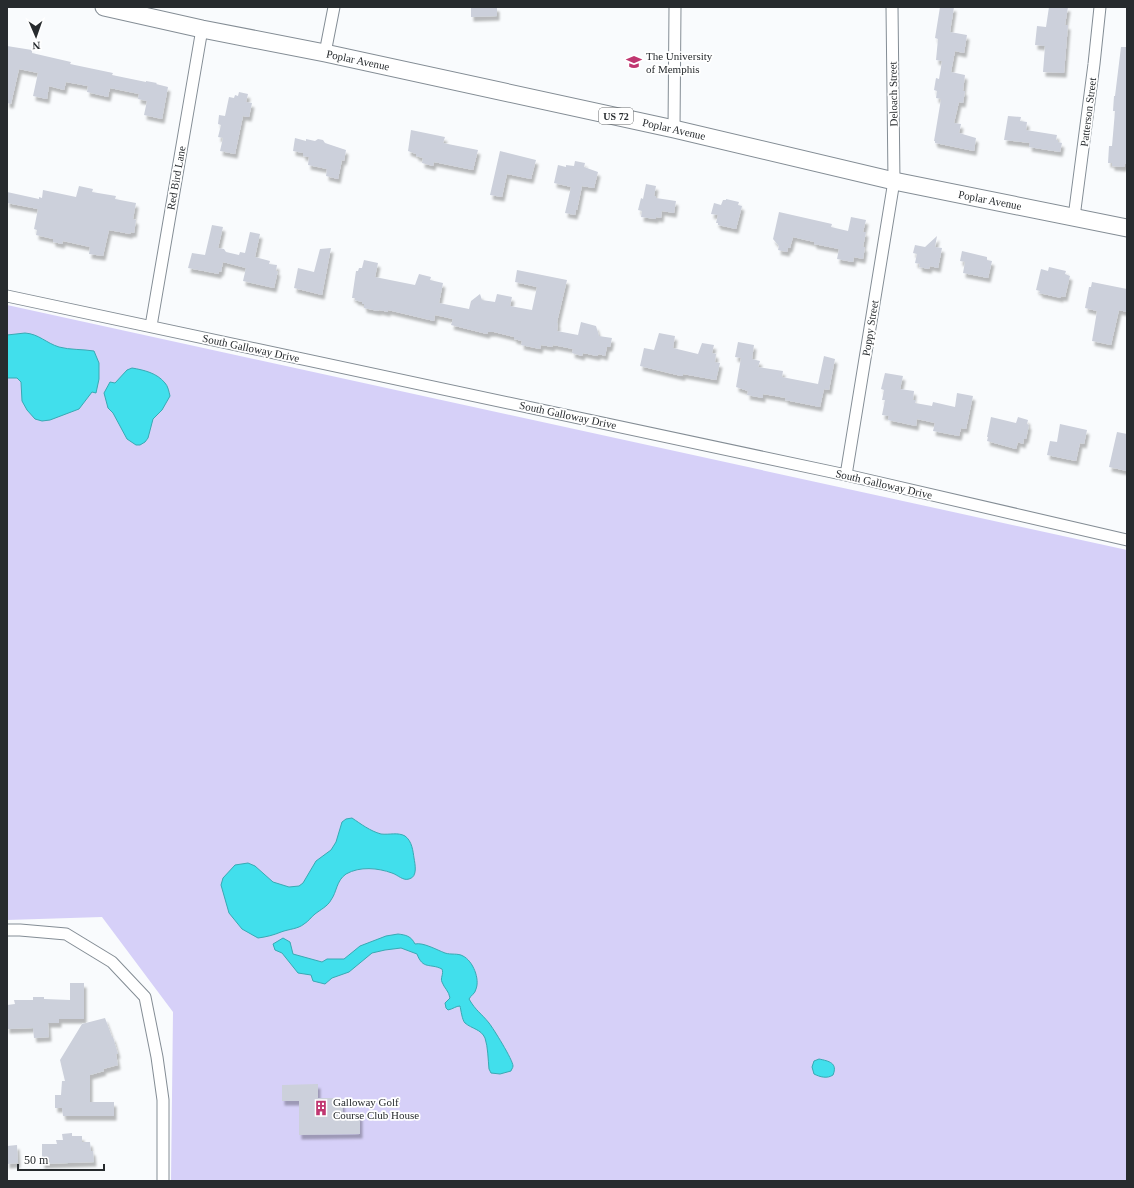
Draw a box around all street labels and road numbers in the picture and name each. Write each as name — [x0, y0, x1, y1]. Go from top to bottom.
street label: Poplar Avenue — [325, 47, 391, 73]
street label: Deloach Street — [886, 61, 900, 127]
street label: Patterson Street — [1078, 77, 1098, 147]
road number: US 72 — [599, 108, 633, 124]
street label: Poplar Avenue — [641, 116, 707, 142]
street label: Red Bird Lane — [164, 145, 188, 211]
street label: Poplar Avenue — [957, 188, 1023, 212]
street label: Poppy Street — [860, 299, 880, 357]
street label: South Galloway Drive — [201, 332, 301, 364]
street label: South Galloway Drive — [518, 399, 618, 431]
street label: South Galloway Drive — [834, 467, 934, 501]

